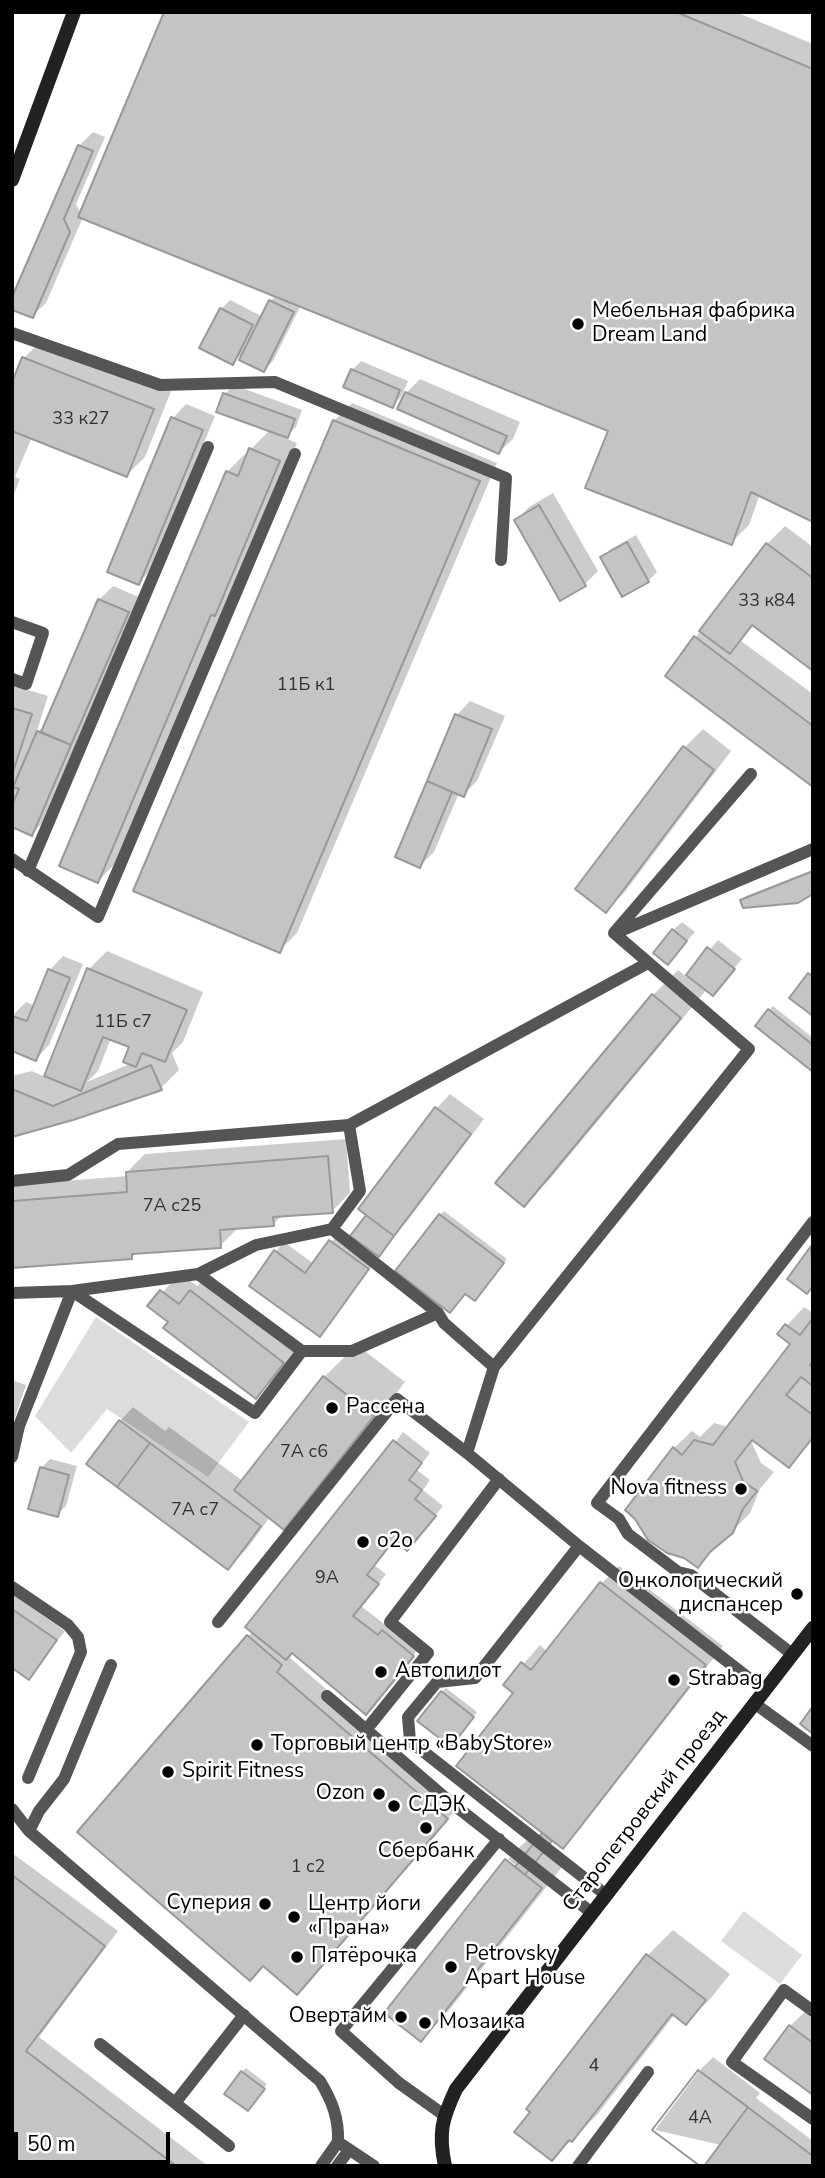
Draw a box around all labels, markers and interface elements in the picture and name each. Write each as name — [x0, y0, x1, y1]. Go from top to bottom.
place label: Мебельная фабрика Dream Land — [592, 299, 795, 349]
marker: Мебельная фабрика Dream Land — [570, 316, 586, 332]
house number: 33 к27 — [52, 409, 110, 431]
house number: 33 к84 — [738, 591, 796, 613]
house number: 11Б к1 — [277, 675, 335, 697]
house number: 11Б с7 — [94, 1012, 152, 1034]
house number: 7А с25 — [143, 1196, 201, 1218]
place label: Рассена — [346, 1395, 425, 1421]
marker: Рассена — [324, 1400, 340, 1416]
house number: 7А с6 — [280, 1442, 328, 1464]
place label: Nova fitness — [610, 1476, 727, 1502]
marker: Nova fitness — [733, 1481, 749, 1497]
house number: 7А с7 — [171, 1500, 219, 1522]
place label: o2o — [377, 1529, 413, 1555]
marker: o2o — [355, 1534, 371, 1550]
house number: 9А — [315, 1568, 339, 1590]
place label: Онкологический диспансер — [618, 1569, 783, 1619]
marker: Онкологический диспансер — [789, 1586, 805, 1602]
place label: Автопилот — [395, 1659, 501, 1685]
marker: Автопилот — [373, 1664, 389, 1680]
place label: Strabag — [688, 1667, 762, 1693]
marker: Strabag — [666, 1672, 682, 1688]
street label: Старопетровский проезд — [558, 1705, 732, 1917]
place label: Торговый центр «BabyStore» — [271, 1732, 552, 1758]
marker: Торговый центр «BabyStore» — [249, 1737, 265, 1753]
place label: Spirit Fitness — [182, 1759, 304, 1785]
marker: Spirit Fitness — [160, 1764, 176, 1780]
place label: Ozon — [316, 1781, 365, 1807]
marker: Ozon — [371, 1786, 387, 1802]
place label: СДЭК — [408, 1793, 466, 1819]
marker: СДЭК — [386, 1798, 402, 1814]
marker: Сбербанк — [418, 1820, 434, 1836]
place label: Сбербанк — [378, 1839, 474, 1865]
house number: 1 с2 — [291, 1857, 325, 1879]
place label: Суперия — [167, 1891, 251, 1917]
place label: Центр йоги «Прана» — [308, 1892, 421, 1942]
marker: Суперия — [257, 1896, 273, 1912]
marker: Центр йоги «Прана» — [286, 1909, 302, 1925]
place label: Petrovsky Apart House — [465, 1942, 585, 1992]
place label: Пятёрочка — [311, 1944, 417, 1970]
marker: Пятёрочка — [289, 1949, 305, 1965]
marker: Petrovsky Apart House — [443, 1959, 459, 1975]
place label: Овертайм — [289, 2004, 387, 2030]
marker: Овертайм — [393, 2009, 409, 2025]
place label: Мозаика — [439, 2010, 525, 2036]
marker: Мозаика — [417, 2015, 433, 2031]
house number: 4 — [589, 2056, 599, 2078]
house number: 4А — [688, 2108, 712, 2130]
scale bar — [18, 2118, 173, 2162]
text: 50 m — [27, 2130, 76, 2158]

